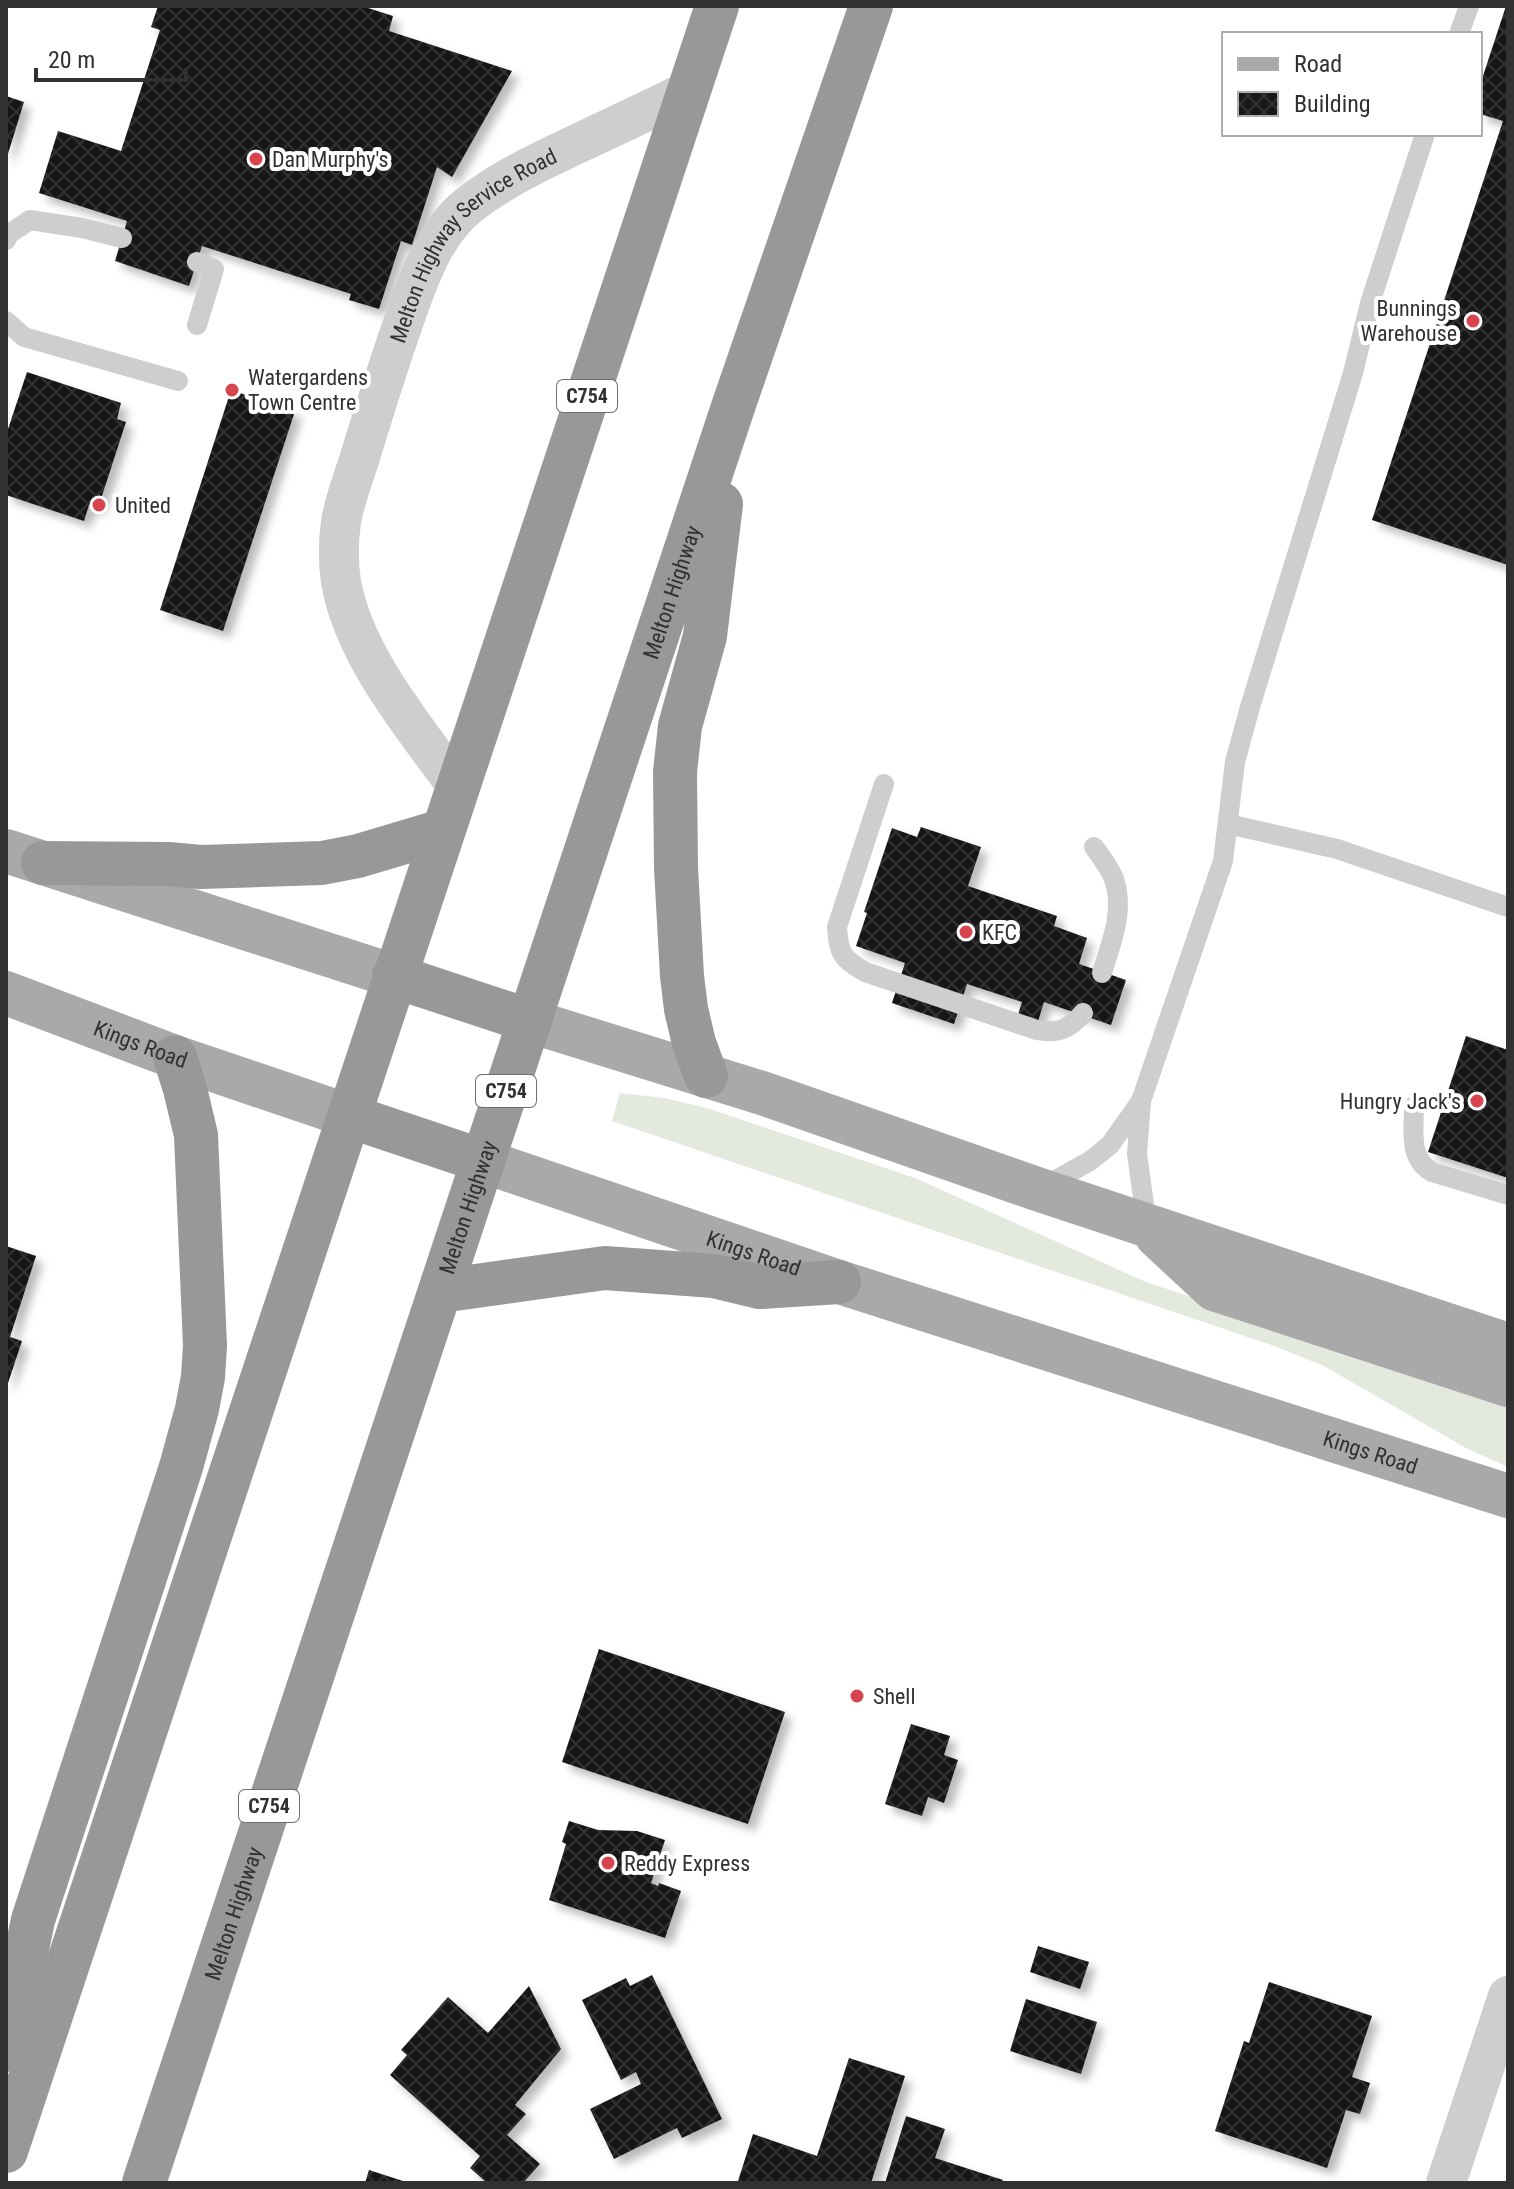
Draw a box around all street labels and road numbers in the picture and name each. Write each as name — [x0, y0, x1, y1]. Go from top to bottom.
street label: Melton Highway Service Road — [385, 144, 561, 346]
road number: C754 — [557, 380, 617, 412]
street label: Melton Highway — [638, 522, 706, 662]
street label: Kings Road — [90, 1015, 190, 1073]
road number: C754 — [476, 1075, 536, 1107]
street label: Melton Highway — [434, 1137, 502, 1277]
street label: Kings Road — [703, 1226, 804, 1281]
street label: Kings Road — [1320, 1426, 1421, 1479]
road number: C754 — [239, 1790, 299, 1822]
street label: Melton Highway — [200, 1844, 268, 1984]

